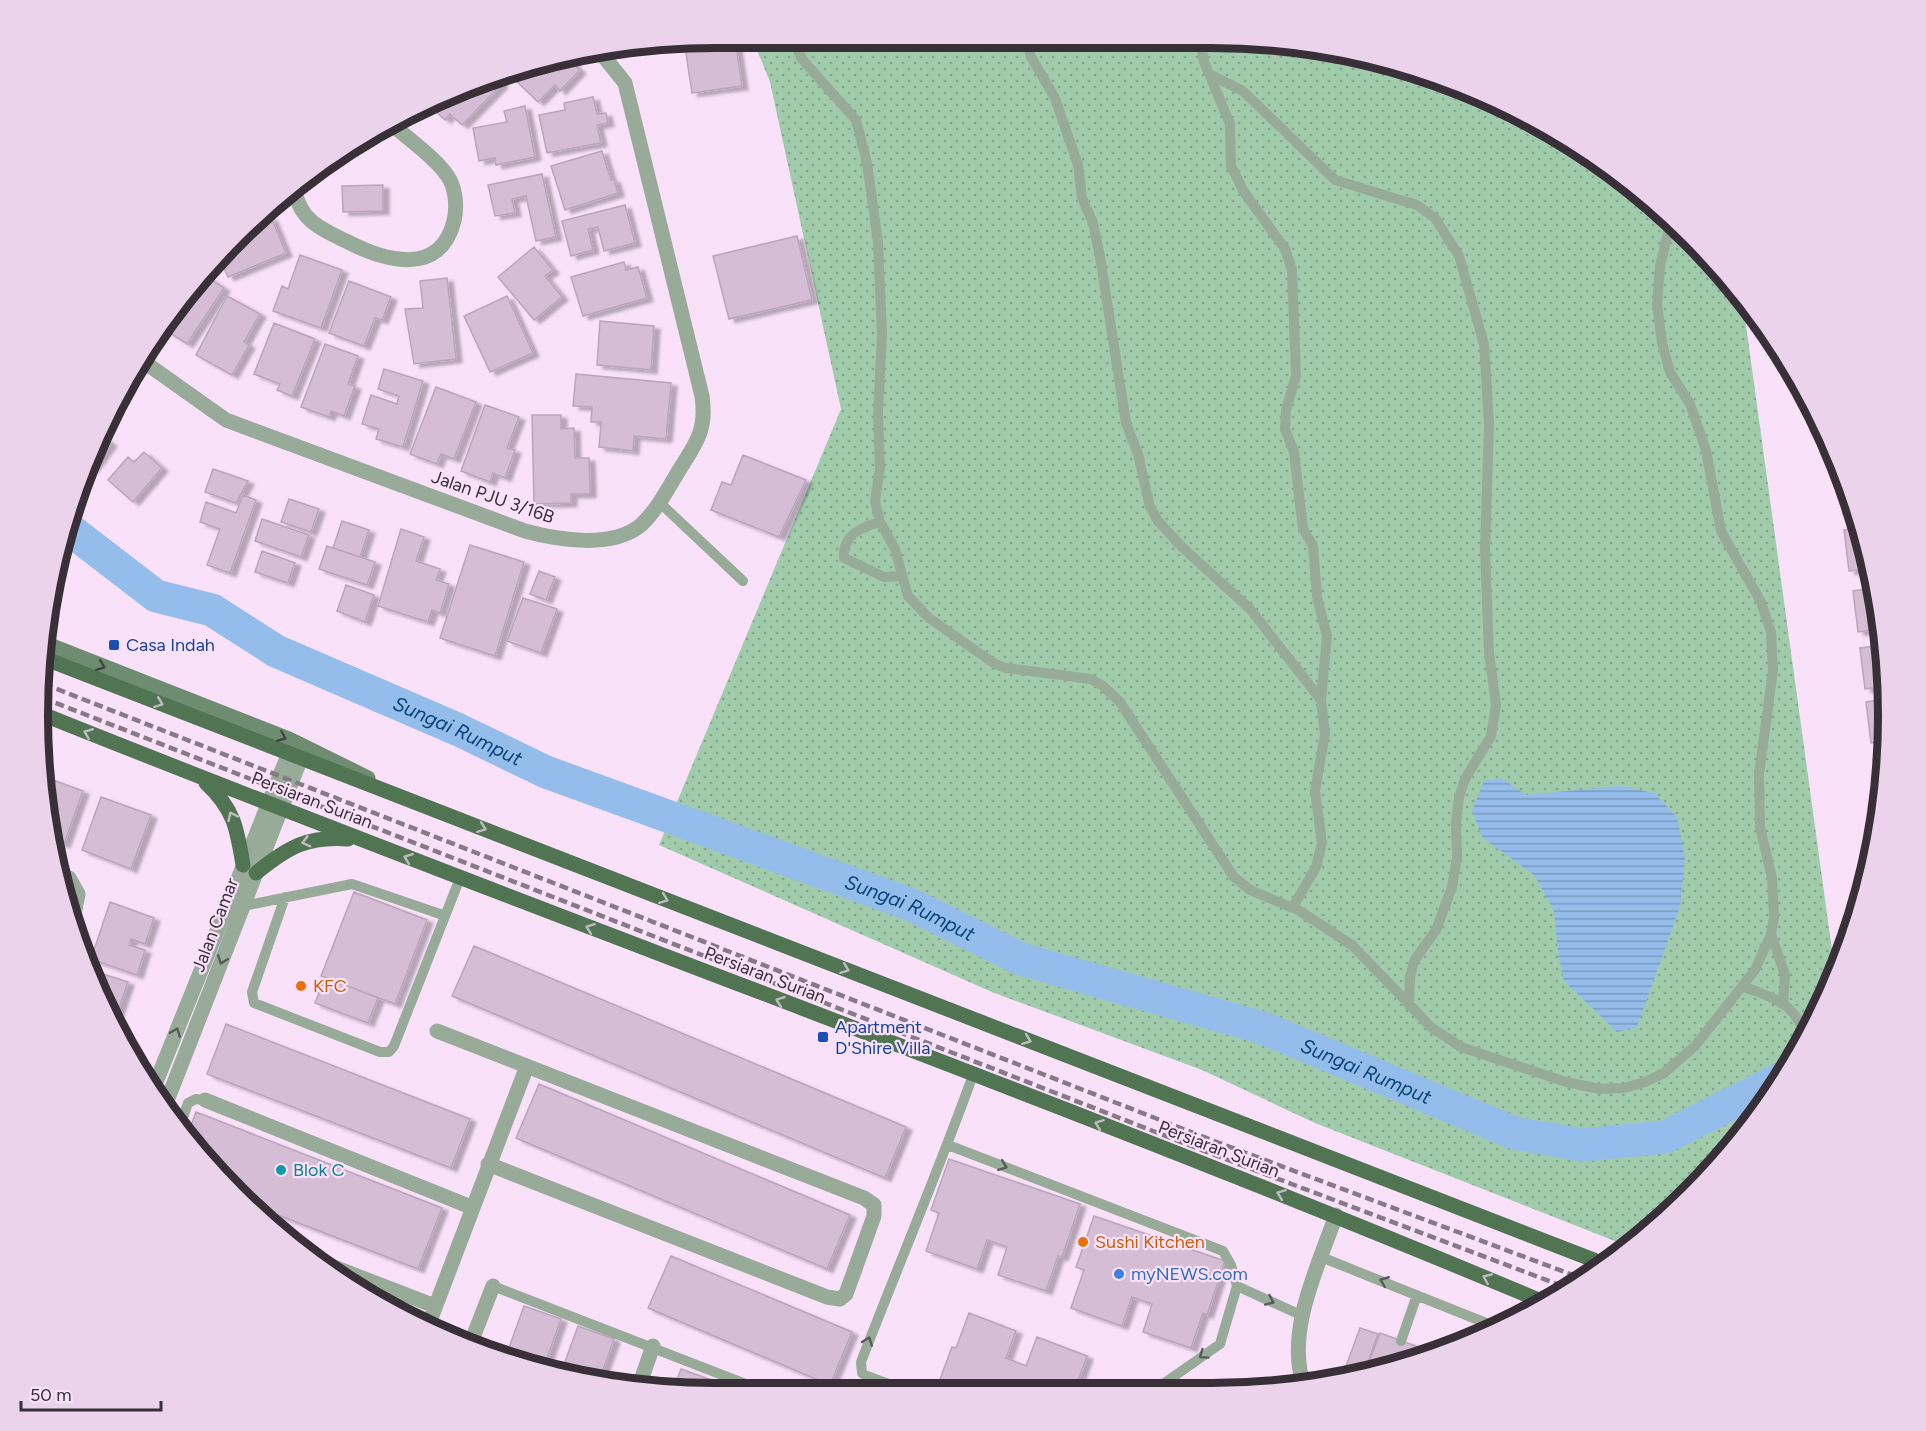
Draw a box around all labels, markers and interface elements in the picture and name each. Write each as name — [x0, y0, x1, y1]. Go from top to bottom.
street label: Jalan PJU 3/16B — [429, 466, 557, 528]
place label: Casa Indah — [126, 634, 215, 656]
marker: Casa Indah — [107, 638, 121, 652]
one-way arrow — [95, 658, 106, 671]
water label: Sungai Rumput — [390, 691, 526, 771]
one-way arrow — [153, 696, 164, 708]
one-way arrow — [83, 727, 94, 740]
one-way arrow — [276, 730, 287, 742]
street label: Persiaran Surian — [248, 767, 376, 833]
one-way arrow — [227, 812, 239, 823]
one-way arrow — [476, 821, 487, 833]
one-way arrow — [301, 835, 311, 848]
one-way arrow — [404, 853, 415, 865]
water label: Sungai Rumput — [842, 870, 979, 946]
street label: Jalan Camar — [187, 875, 243, 975]
one-way arrow — [658, 891, 668, 904]
one-way arrow — [585, 923, 596, 935]
street label: Persiaran Surian — [701, 942, 829, 1008]
one-way arrow — [217, 954, 229, 965]
one-way arrow — [839, 962, 850, 974]
place label: KFC — [313, 975, 347, 997]
marker: KFC — [294, 979, 308, 993]
one-way arrow — [775, 996, 786, 1008]
place label: Apartment D'Shire Villa — [835, 1016, 930, 1059]
one-way arrow — [168, 1028, 181, 1038]
marker: Apartment D'Shire Villa — [816, 1030, 830, 1044]
one-way arrow — [1021, 1033, 1032, 1045]
water label: Sungai Rumput — [1297, 1033, 1435, 1109]
street label: Persiaran Surian — [1155, 1116, 1283, 1182]
one-way arrow — [1095, 1119, 1106, 1131]
place label: Blok C — [293, 1159, 345, 1181]
one-way arrow — [996, 1159, 1007, 1171]
marker: Blok C — [274, 1163, 288, 1177]
one-way arrow — [1277, 1189, 1288, 1201]
place label: Sushi Kitchen — [1095, 1231, 1205, 1253]
marker: Sushi Kitchen — [1076, 1235, 1090, 1249]
place label: myNEWS.com — [1131, 1263, 1248, 1285]
marker: myNEWS.com — [1112, 1267, 1126, 1281]
one-way arrow — [1482, 1274, 1493, 1286]
one-way arrow — [1379, 1276, 1389, 1289]
one-way arrow — [1263, 1294, 1274, 1306]
one-way arrow — [861, 1337, 874, 1347]
one-way arrow — [1199, 1348, 1210, 1359]
scale bar — [21, 1374, 160, 1412]
text: 50 m — [30, 1384, 72, 1406]

